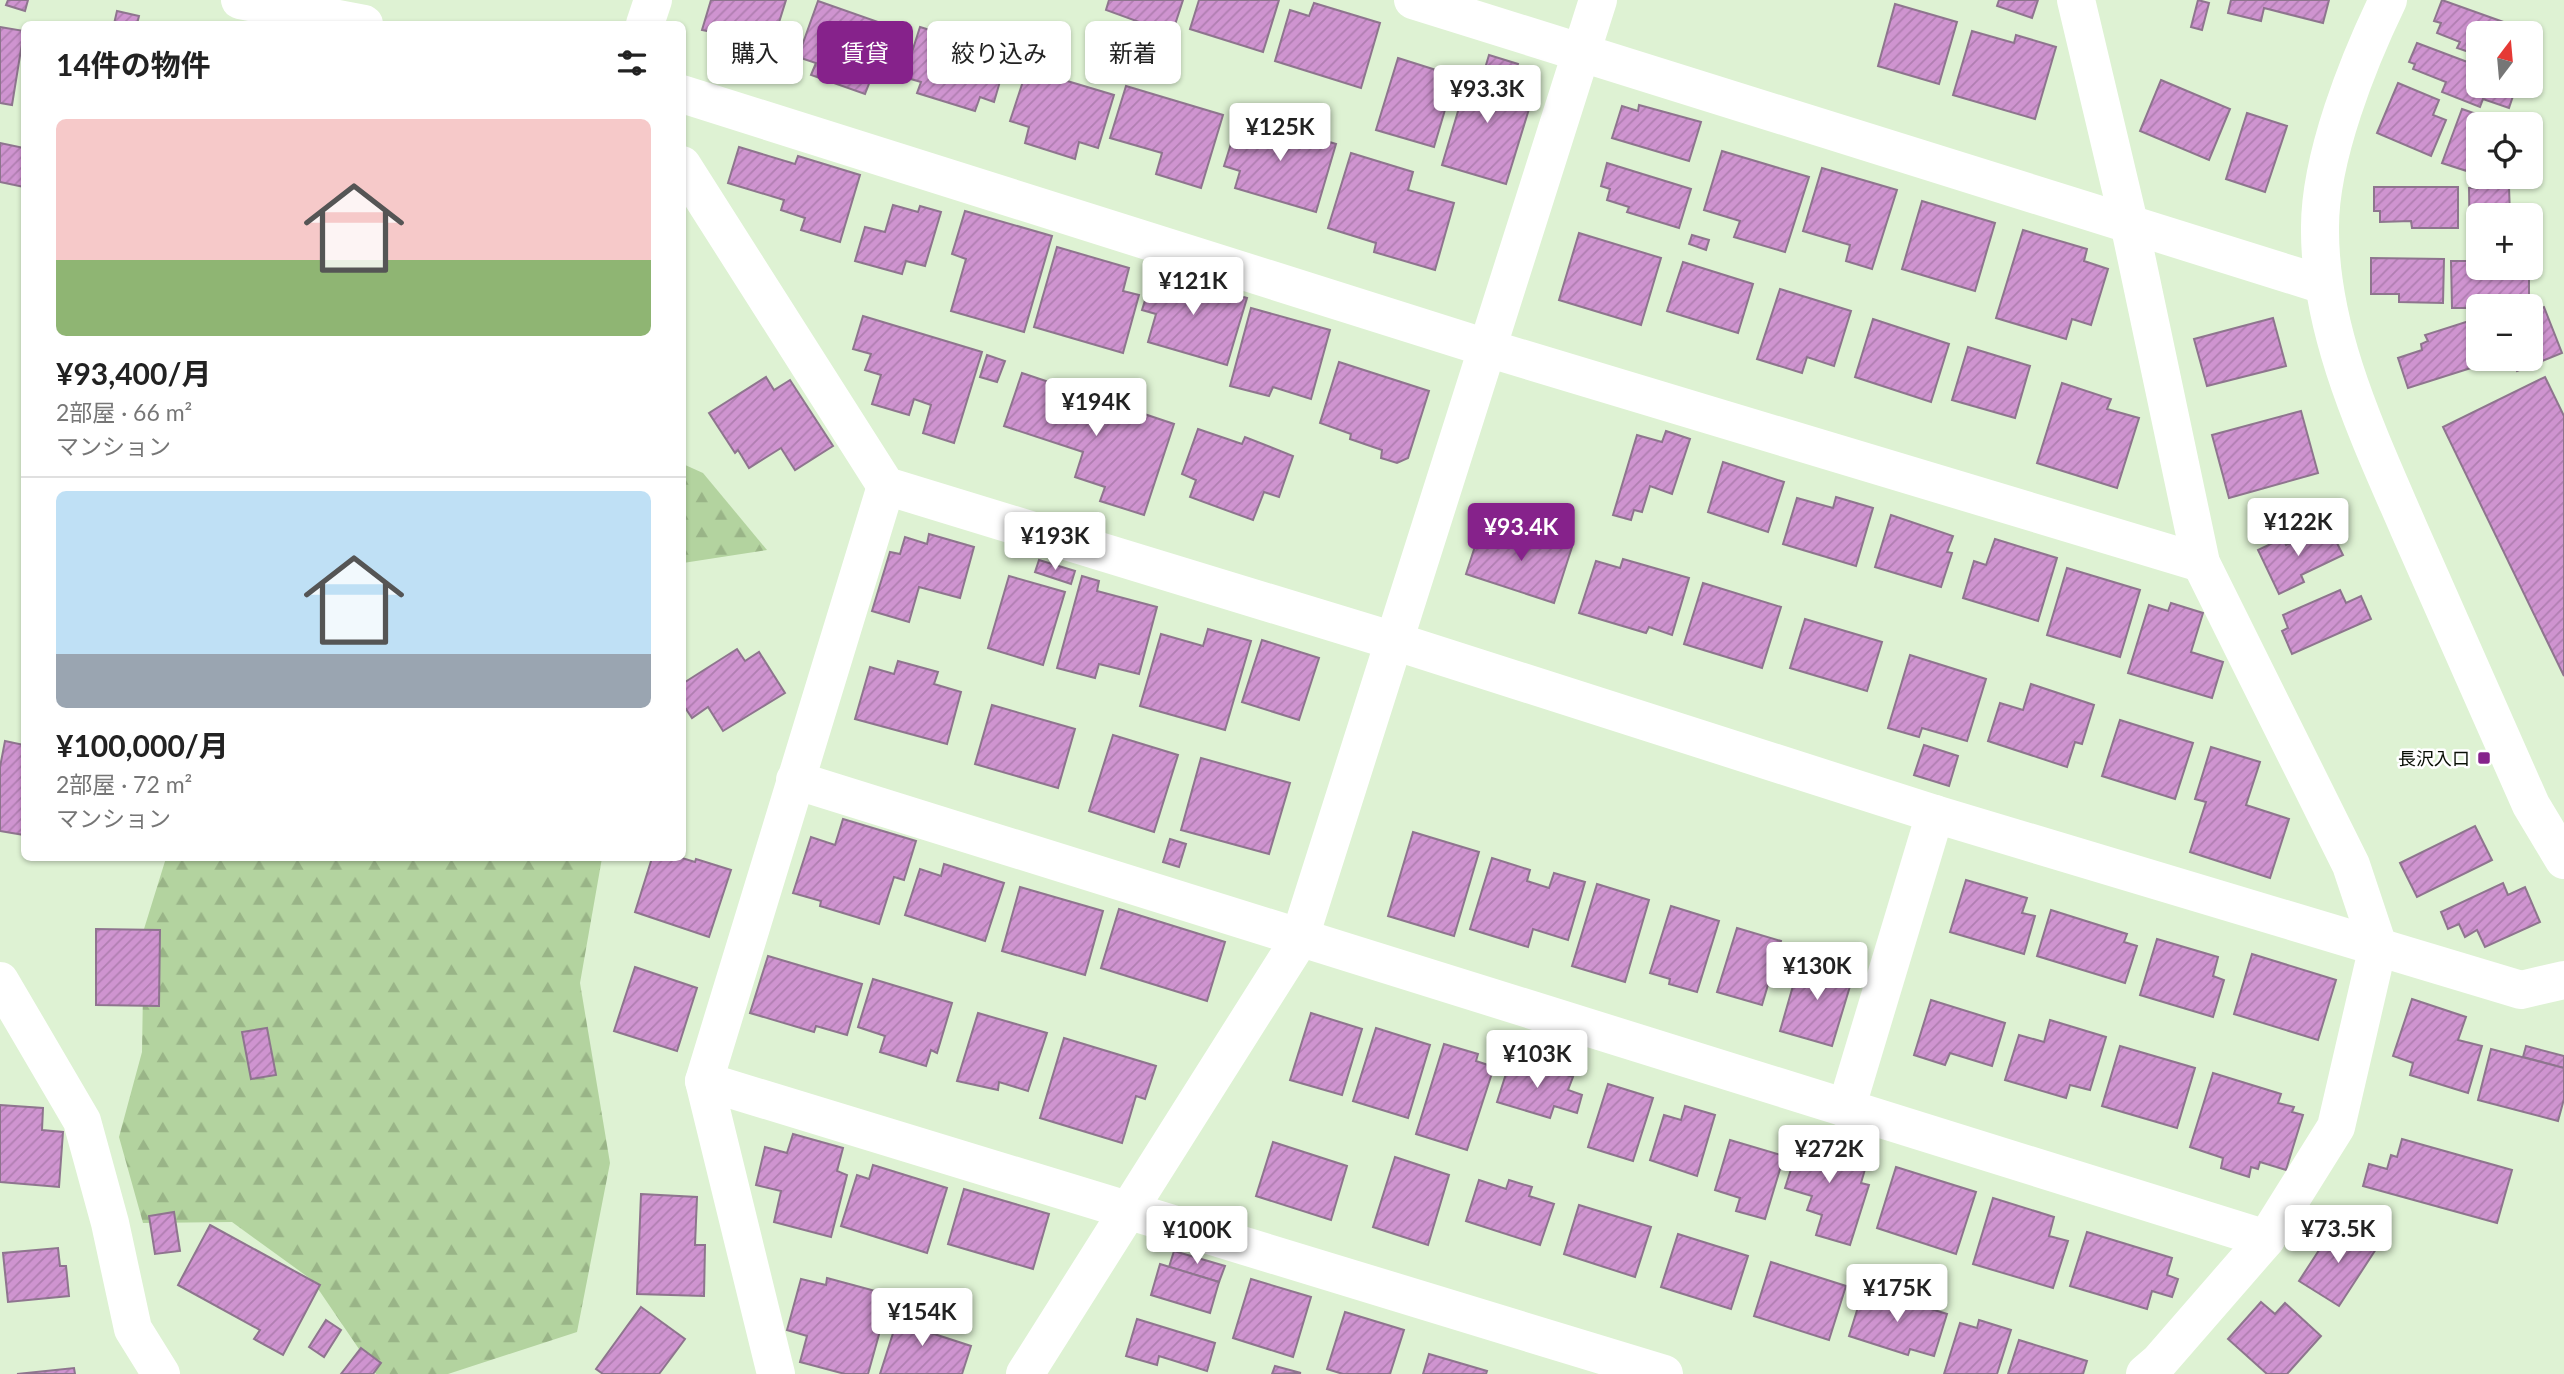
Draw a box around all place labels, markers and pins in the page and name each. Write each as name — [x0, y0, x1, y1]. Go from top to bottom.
pin: ¥93.3K — [1430, 66, 1544, 125]
pin: ¥125K — [1231, 104, 1329, 163]
pin: ¥121K — [1144, 258, 1242, 317]
pin: ¥194K — [1047, 378, 1145, 438]
pin: ¥122K — [2249, 498, 2347, 558]
pin: ¥93.4K — [1464, 504, 1578, 563]
pin: ¥193K — [1006, 512, 1104, 572]
place label: 長沢入口 — [2398, 747, 2470, 769]
marker: 長沢入口 — [2476, 750, 2492, 766]
pin: ¥130K — [1768, 942, 1866, 1002]
pin: ¥103K — [1488, 1030, 1586, 1090]
pin: ¥272K — [1780, 1126, 1878, 1185]
pin: ¥100K — [1148, 1206, 1246, 1266]
pin: ¥73.5K — [2281, 1206, 2395, 1265]
pin: ¥175K — [1848, 1264, 1946, 1324]
pin: ¥154K — [873, 1288, 971, 1348]

